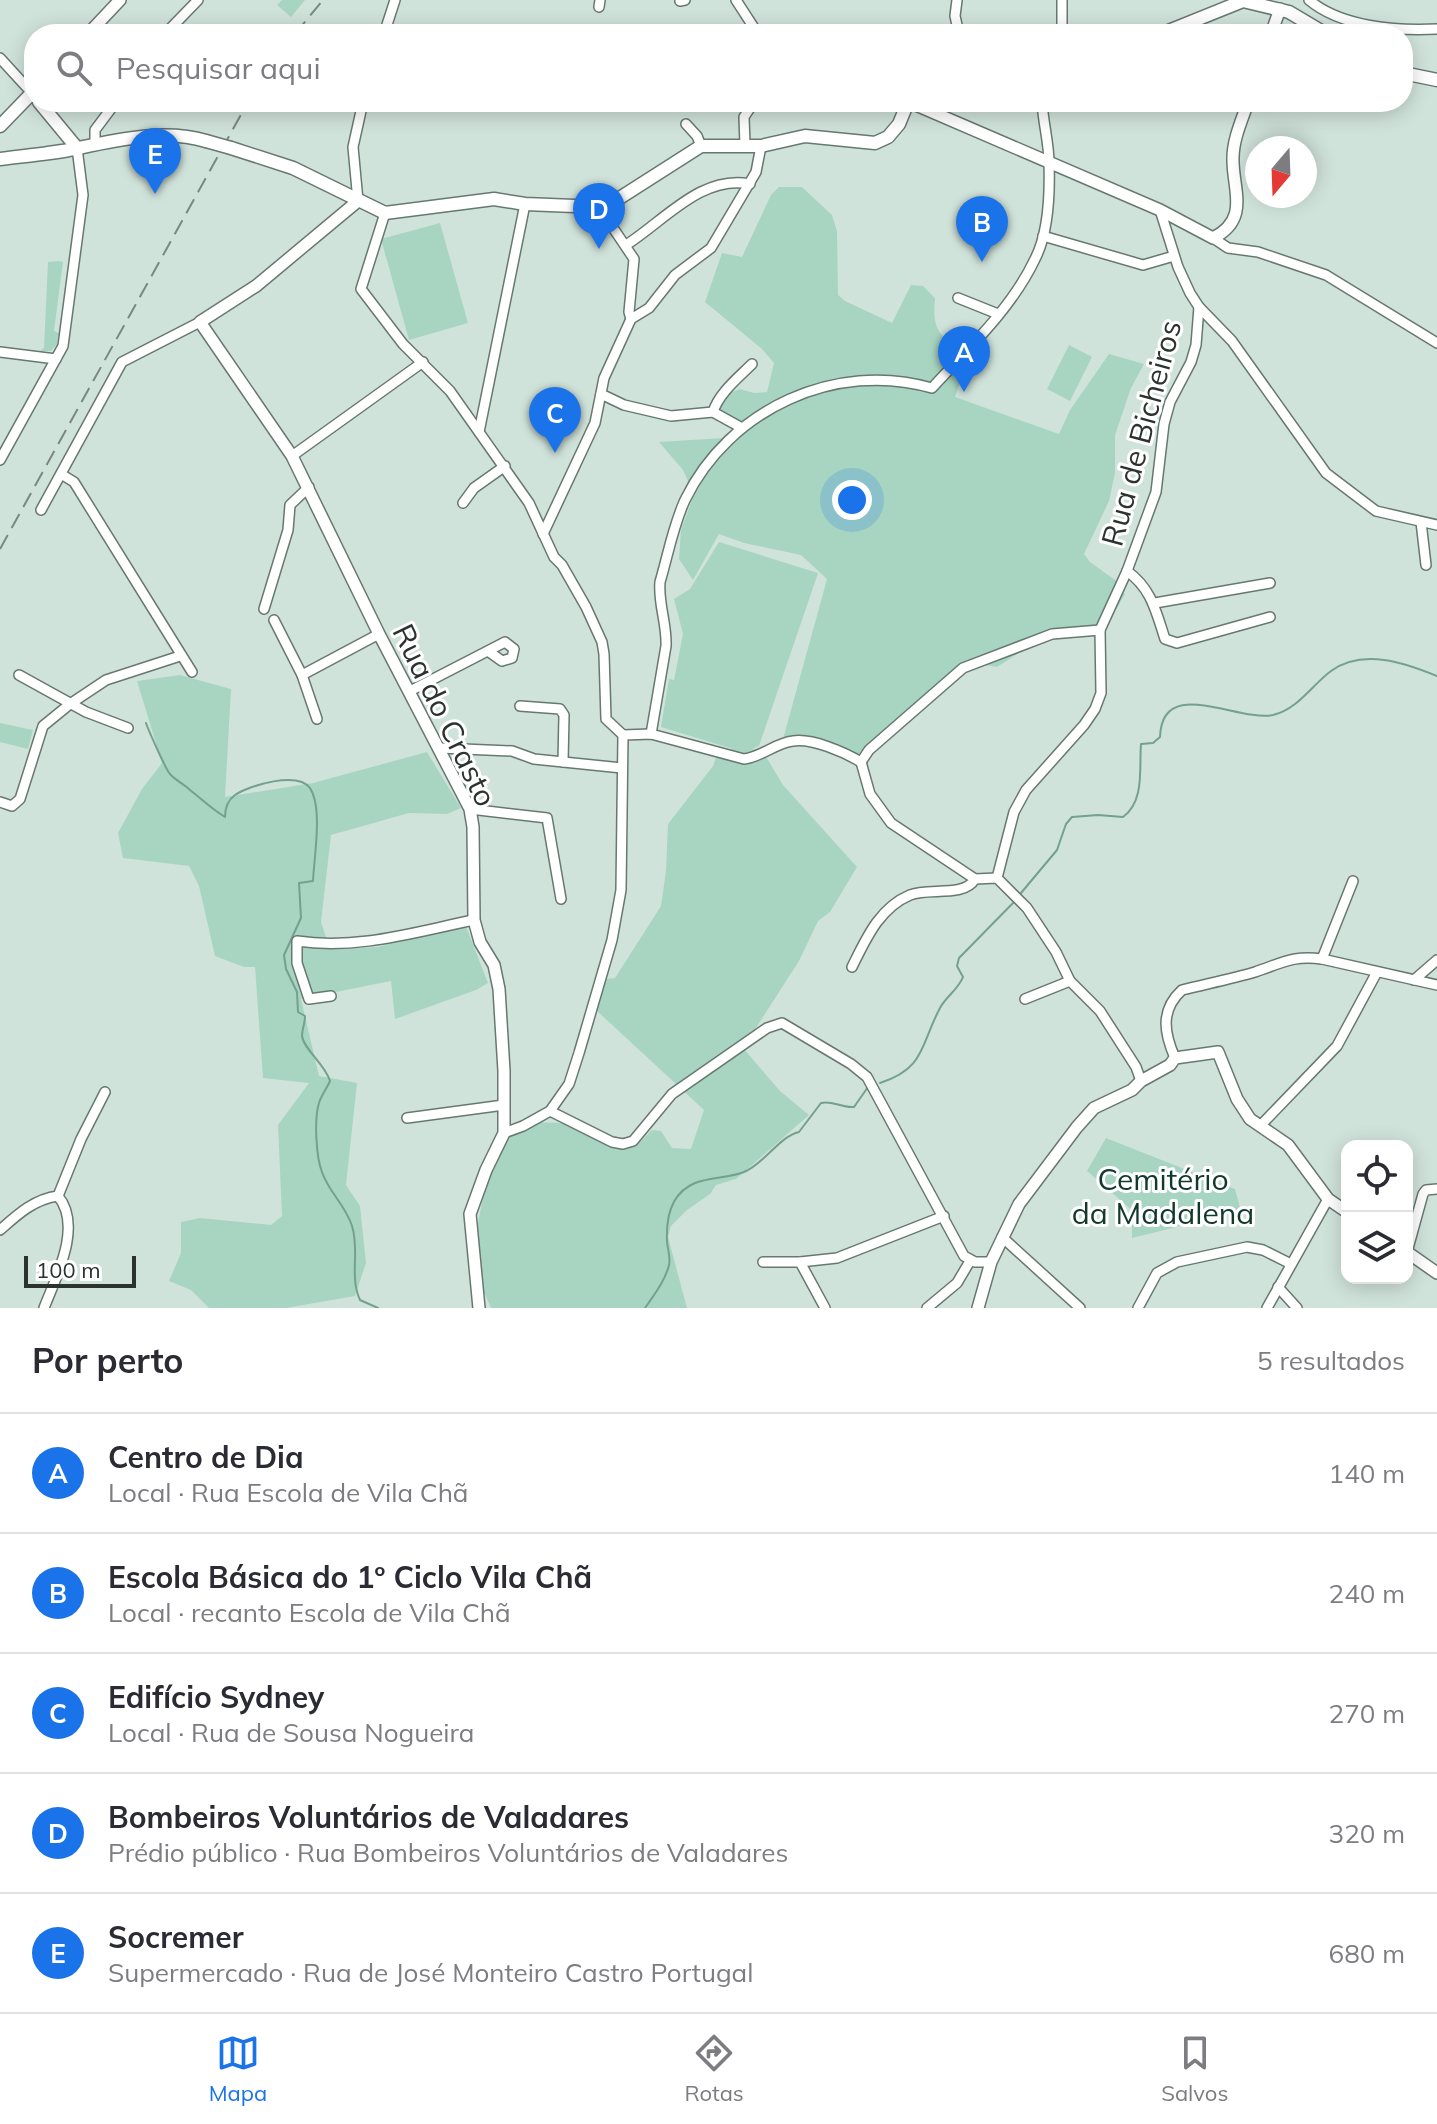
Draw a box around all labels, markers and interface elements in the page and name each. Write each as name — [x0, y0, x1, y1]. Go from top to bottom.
search box — [24, 24, 1413, 112]
icon: search — [52, 46, 96, 90]
text: Pesquisar aqui — [116, 49, 321, 87]
pin: E — [129, 128, 181, 194]
north arrow — [1245, 136, 1317, 208]
pin: D — [573, 183, 625, 249]
pin: B — [956, 196, 1008, 262]
street label: Rua de Bicheiros — [1093, 316, 1189, 550]
pin: A — [938, 326, 990, 392]
pin: C — [529, 387, 581, 453]
your location — [832, 480, 872, 520]
street label: Rua do Crasto — [384, 618, 506, 812]
map controls — [1341, 1140, 1413, 1284]
button: locate — [1341, 1140, 1413, 1212]
park label: Cemitério da Madalena — [1072, 1160, 1254, 1232]
button: layers — [1341, 1212, 1413, 1284]
scale bar — [24, 1252, 136, 1288]
text: 100 m — [36, 1256, 101, 1284]
text: Por perto — [32, 1339, 183, 1382]
text: 5 resultados — [1257, 1344, 1405, 1377]
text: Centro de Dia — [108, 1438, 303, 1476]
text: A — [48, 1457, 68, 1490]
text: 140 m — [1329, 1457, 1405, 1490]
text: Local · Rua Escola de Vila Chã — [108, 1476, 468, 1509]
text: Escola Básica do 1º Ciclo Vila Chã — [108, 1558, 592, 1596]
text: B — [49, 1577, 67, 1610]
text: 240 m — [1329, 1577, 1405, 1610]
text: Local · recanto Escola de Vila Chã — [108, 1596, 511, 1629]
text: Edifício Sydney — [108, 1678, 324, 1716]
text: C — [49, 1697, 67, 1730]
text: 270 m — [1329, 1697, 1405, 1730]
text: Local · Rua de Sousa Nogueira — [108, 1716, 474, 1749]
text: Bombeiros Voluntários de Valadares — [108, 1798, 629, 1836]
text: D — [48, 1817, 68, 1850]
text: 320 m — [1329, 1817, 1405, 1850]
text: Prédio público · Rua Bombeiros Voluntários de Valadares — [108, 1836, 788, 1869]
text: Socremer — [108, 1918, 243, 1956]
text: E — [50, 1937, 66, 1970]
text: 680 m — [1329, 1937, 1405, 1970]
text: Supermercado · Rua de José Monteiro Castro Portugal — [108, 1956, 753, 1989]
tab: Mapa — [209, 2031, 267, 2107]
tab: Rotas — [685, 2031, 744, 2107]
tab: Salvos — [1161, 2031, 1228, 2107]

